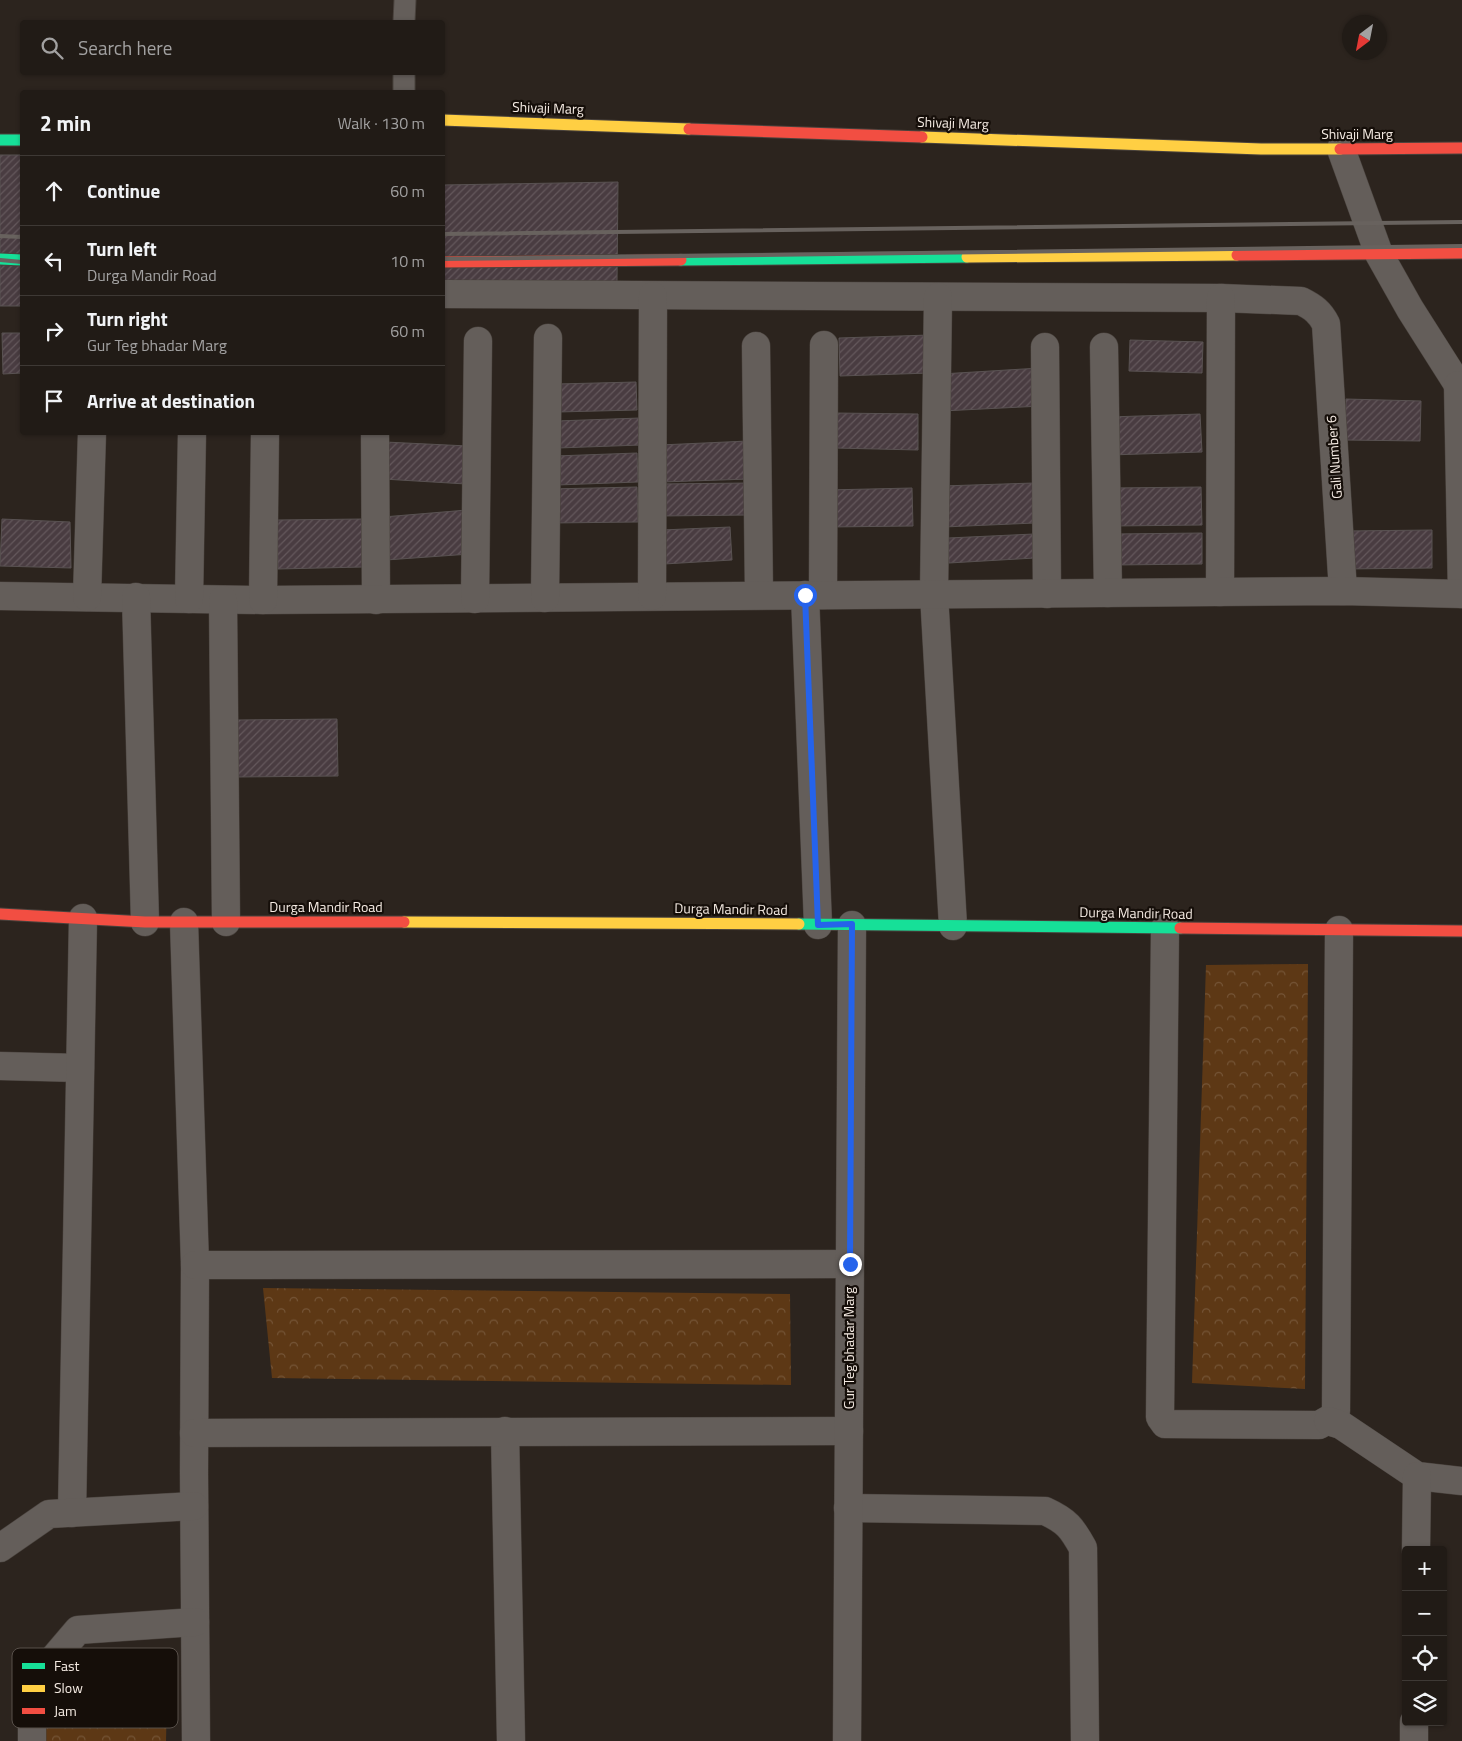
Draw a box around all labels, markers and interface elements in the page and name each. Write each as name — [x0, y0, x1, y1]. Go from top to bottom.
north arrow — [1342, 15, 1387, 60]
search box — [20, 20, 445, 75]
text: Search here — [78, 33, 172, 62]
icon: search — [38, 34, 66, 62]
street label: Shivaji Marg — [512, 96, 584, 119]
text: 2 min — [40, 107, 91, 139]
text: Walk · 130 m — [337, 111, 425, 135]
street label: Shivaji Marg — [917, 111, 989, 134]
street label: Shivaji Marg — [1321, 123, 1393, 144]
text: Continue — [87, 176, 160, 205]
icon: ahead — [40, 177, 68, 205]
text: 60 m — [390, 179, 425, 203]
text: Turn left — [87, 234, 157, 263]
icon: left — [40, 247, 68, 275]
text: 10 m — [390, 249, 425, 273]
text: Durga Mandir Road — [87, 263, 217, 287]
text: Turn right — [87, 304, 168, 333]
icon: right — [40, 317, 68, 345]
text: 60 m — [390, 319, 425, 343]
text: Gur Teg bhadar Marg — [87, 333, 227, 357]
text: Arrive at destination — [87, 386, 255, 415]
icon: arrive — [40, 387, 68, 415]
street label: Gali Number 6 — [1320, 414, 1347, 500]
route start — [794, 584, 817, 607]
street label: Durga Mandir Road — [269, 896, 383, 917]
street label: Durga Mandir Road — [674, 897, 788, 920]
street label: Durga Mandir Road — [1079, 901, 1193, 924]
route end — [839, 1253, 862, 1276]
street label: Gur Teg bhadar Marg — [838, 1287, 859, 1409]
map controls — [1402, 1546, 1447, 1726]
button: + — [1402, 1546, 1447, 1591]
button: − — [1402, 1591, 1447, 1636]
button: locate — [1402, 1636, 1447, 1681]
legend — [12, 1648, 178, 1728]
text: Fast — [54, 1655, 79, 1676]
text: Slow — [54, 1677, 83, 1698]
button: layers — [1402, 1681, 1447, 1726]
text: Jam — [54, 1700, 77, 1721]

